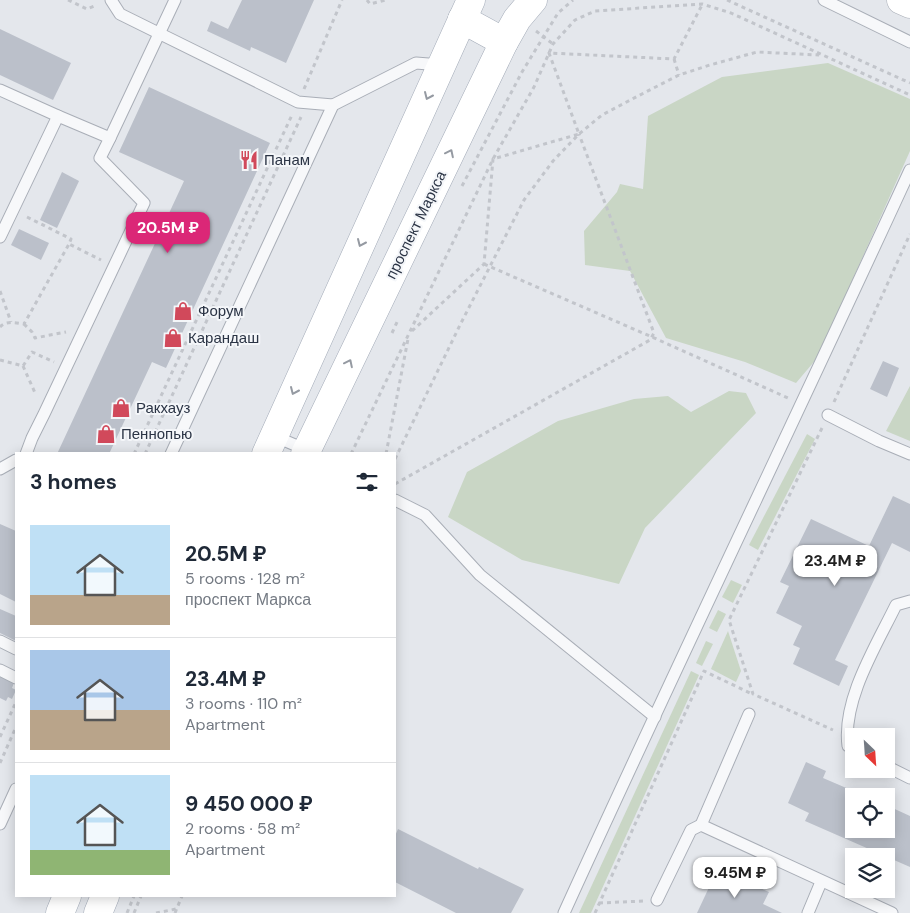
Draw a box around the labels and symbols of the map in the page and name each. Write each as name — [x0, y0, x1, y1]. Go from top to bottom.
one-way arrow — [425, 90, 435, 99]
restaurant icon: Панам — [238, 149, 260, 171]
one-way arrow — [444, 149, 454, 158]
place label: Панам — [264, 150, 310, 170]
street label: проспект Маркса — [381, 167, 451, 283]
pin: 20.5M ₽ — [122, 212, 214, 254]
one-way arrow — [357, 238, 367, 247]
shop icon: Форум — [172, 300, 194, 322]
place label: Форум — [198, 301, 244, 321]
shop icon: Карандаш — [162, 327, 184, 349]
place label: Карандаш — [188, 328, 259, 348]
one-way arrow — [343, 359, 353, 368]
one-way arrow — [289, 386, 300, 395]
shop icon: Ракхауз — [110, 397, 132, 419]
place label: Ракхауз — [136, 398, 190, 418]
shop icon: Пеннопью — [95, 423, 117, 445]
place label: Пеннопью — [121, 424, 192, 444]
pin: 23.4M ₽ — [789, 544, 881, 587]
north arrow — [845, 728, 895, 778]
pin: 9.45M ₽ — [689, 856, 781, 899]

